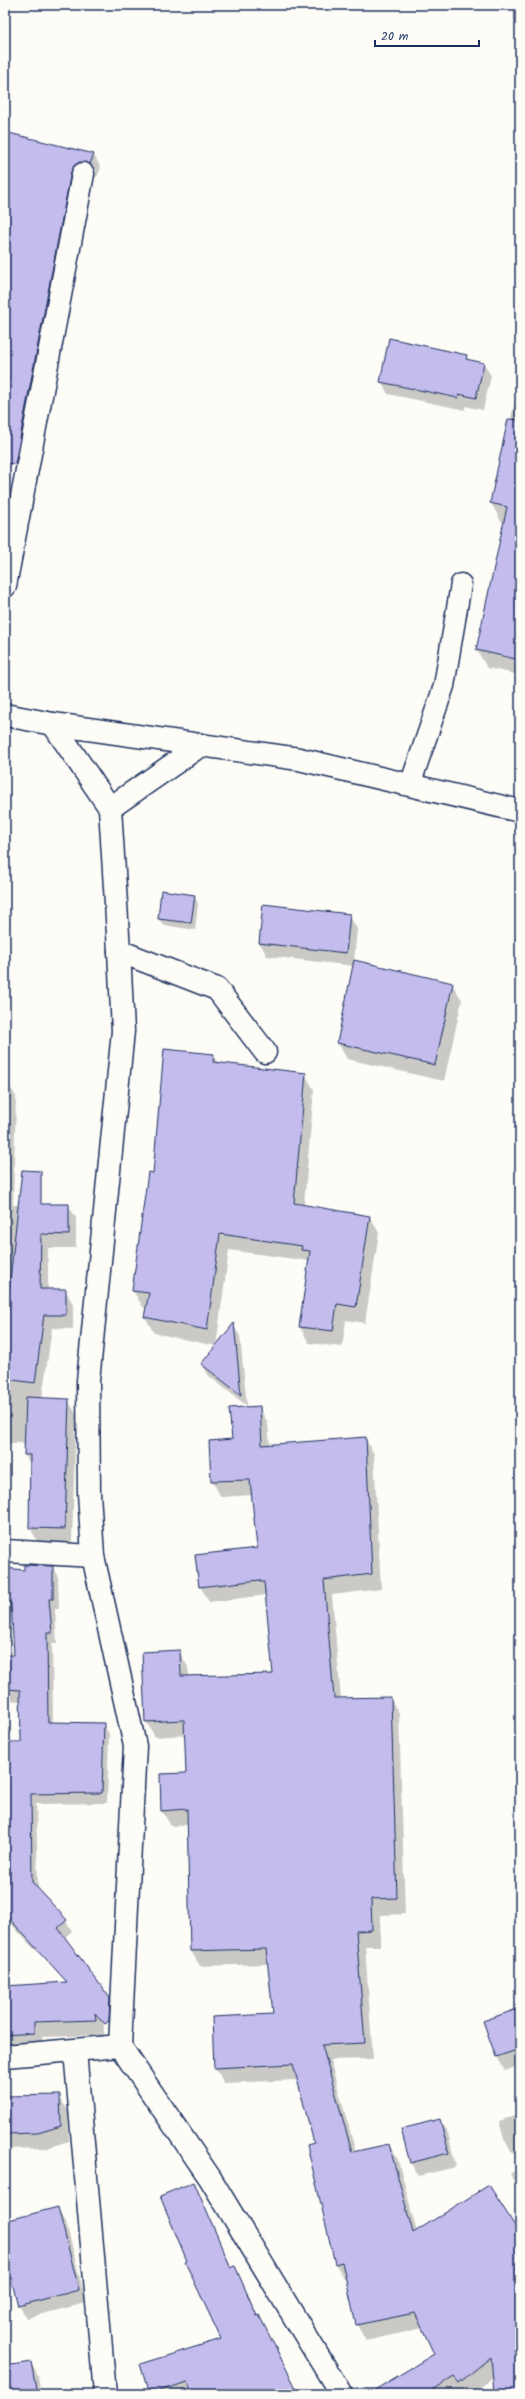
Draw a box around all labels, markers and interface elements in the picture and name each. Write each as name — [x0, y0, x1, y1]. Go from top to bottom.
scale bar — [375, 22, 479, 48]
text: 20 m — [381, 27, 409, 46]

